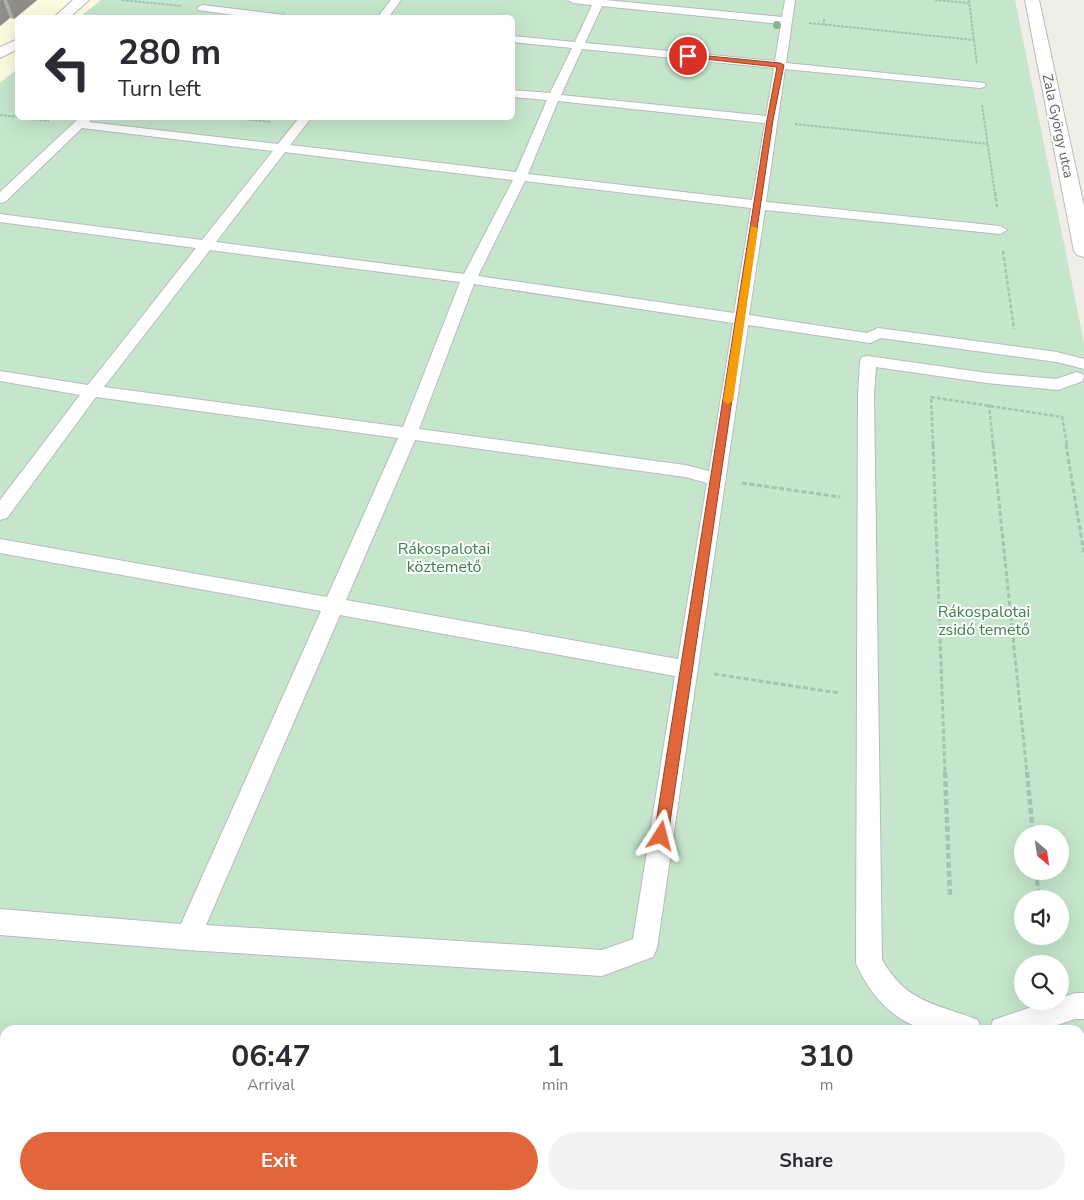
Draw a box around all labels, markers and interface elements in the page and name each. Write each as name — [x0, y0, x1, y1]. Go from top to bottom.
text: 280 m — [118, 29, 221, 76]
icon: left — [35, 35, 100, 100]
pin — [667, 35, 709, 77]
icon: arrive — [674, 42, 702, 70]
street label: Zala György utca — [1038, 72, 1078, 180]
text: Turn left — [118, 74, 201, 104]
park label: Rákospalotai köztemető — [398, 538, 490, 578]
park label: Rákospalotai zsidó temető — [938, 601, 1030, 641]
position arrow — [634, 809, 686, 861]
north arrow — [1014, 825, 1069, 880]
map controls — [1014, 825, 1069, 1010]
button: sound — [1014, 890, 1069, 945]
button: search — [1014, 955, 1069, 1010]
text: 06:47 — [231, 1036, 311, 1077]
text: 1 — [546, 1036, 564, 1077]
text: 310 — [800, 1036, 854, 1077]
text: Arrival — [247, 1074, 295, 1096]
text: min — [542, 1074, 568, 1096]
text: m — [820, 1074, 834, 1096]
button: Exit — [20, 1132, 538, 1190]
button: Share — [548, 1132, 1065, 1190]

